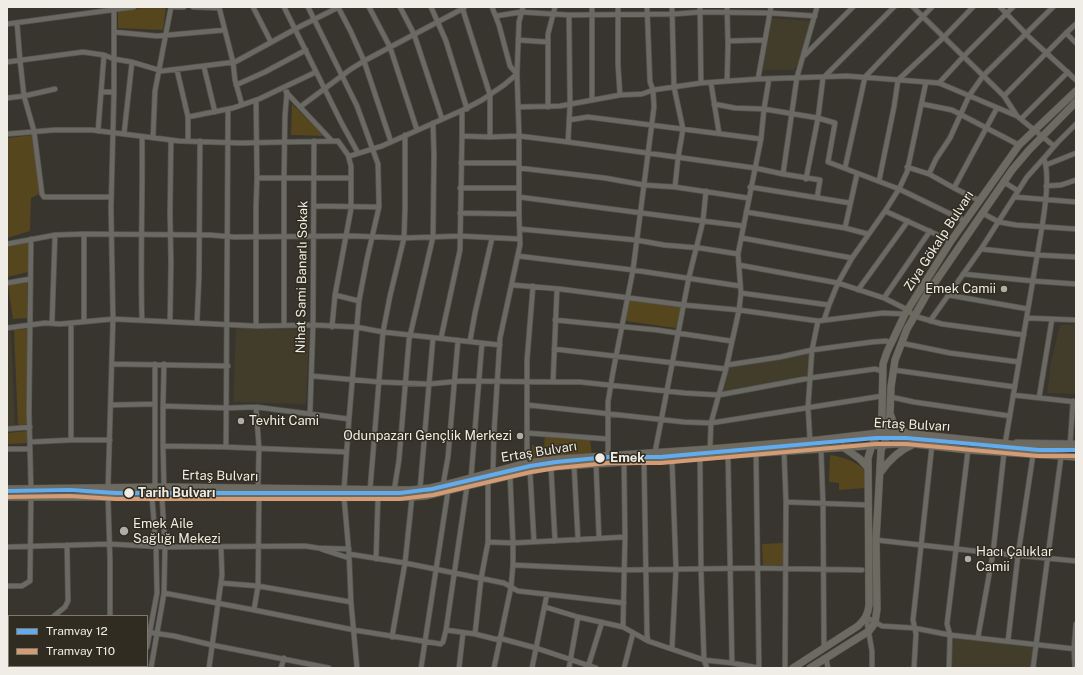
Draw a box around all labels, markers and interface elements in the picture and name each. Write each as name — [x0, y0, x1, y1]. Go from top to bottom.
street label: Ziya Gökalp Bulvarı — [901, 188, 977, 294]
street label: Nihat Sami Banarlı Sokak — [293, 201, 311, 353]
place label: Emek Camii — [925, 281, 996, 297]
marker: Emek Camii — [999, 284, 1009, 294]
place label: Tevhit Cami — [249, 413, 319, 429]
street label: Ertaş Bulvarı — [873, 415, 951, 435]
marker: Tevhit Cami — [236, 416, 246, 426]
place label: Odunpazarı Gençlik Merkezi — [343, 428, 512, 444]
marker: Odunpazarı Gençlik Merkezi — [515, 431, 525, 441]
street label: Ertaş Bulvarı — [500, 438, 578, 466]
place label: Emek — [610, 450, 645, 466]
marker: Emek — [593, 451, 607, 465]
street label: Ertaş Bulvarı — [182, 468, 258, 484]
place label: Tarih Bulvarı — [138, 485, 215, 501]
marker: Tarih Bulvarı — [122, 486, 136, 500]
place label: Emek Aile Sağlığı Mekezi — [133, 516, 221, 547]
marker: Emek Aile Sağlığı Mekezi — [118, 525, 130, 537]
place label: Hacı Çalıklar Camii — [976, 544, 1053, 575]
marker: Hacı Çalıklar Camii — [963, 554, 973, 564]
legend — [8, 615, 148, 667]
text: Tramvay 12 — [46, 624, 108, 638]
text: Tramvay T10 — [46, 644, 115, 658]

